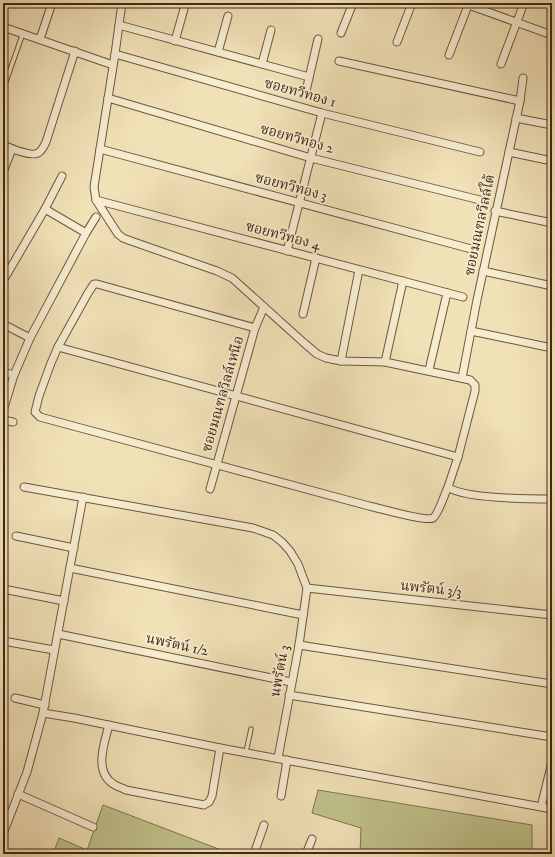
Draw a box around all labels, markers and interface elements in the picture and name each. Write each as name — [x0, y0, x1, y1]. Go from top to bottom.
street label: ซอยทวีทอง 1 — [262, 74, 338, 112]
street label: ซอยทวีทอง 2 — [258, 120, 336, 158]
street label: ซอยทวีทอง 3 — [253, 169, 329, 205]
street label: ซอยมณฑลวิลล์ใต้ — [459, 172, 500, 277]
street label: ซอยทวีทอง 4 — [244, 217, 323, 255]
street label: ซอยมณฑลวิลล์เหนือ — [197, 334, 248, 454]
street label: นพรัตน์ 3/3 — [399, 576, 463, 601]
street label: นพรัตน์ 1/2 — [144, 629, 210, 660]
street label: นพรัตน์ 3 — [265, 643, 294, 699]

